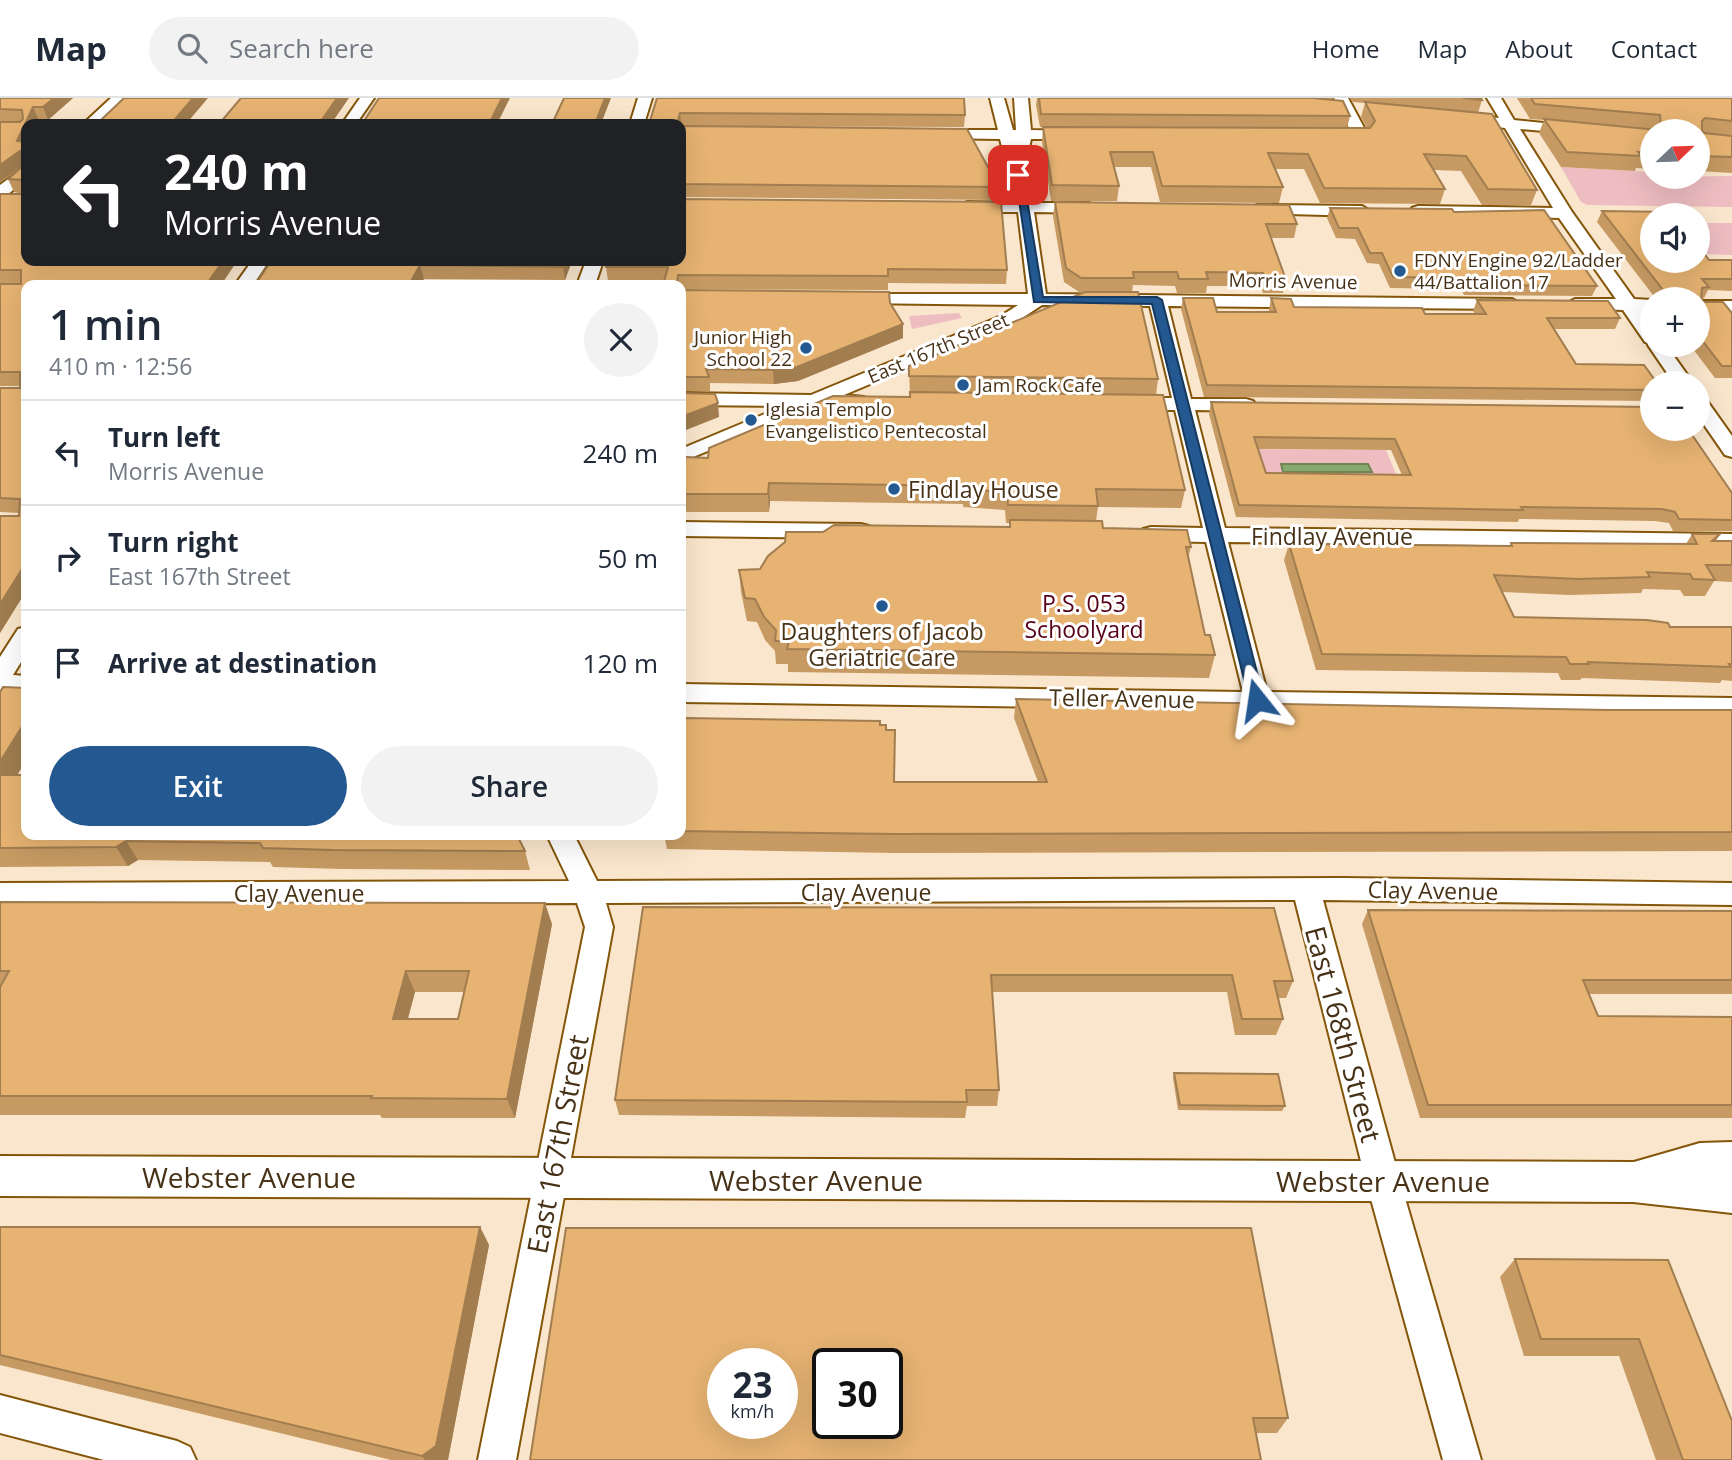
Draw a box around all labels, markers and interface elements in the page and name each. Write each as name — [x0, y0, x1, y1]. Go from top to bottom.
search box — [149, 17, 639, 80]
text: Map — [35, 26, 107, 71]
icon: search — [173, 29, 211, 67]
text: Search here — [229, 30, 374, 66]
text: Home — [1312, 32, 1380, 65]
text: Map — [1418, 32, 1467, 65]
text: About — [1505, 32, 1573, 65]
text: Contact — [1611, 32, 1697, 65]
north arrow — [1640, 119, 1710, 189]
map controls — [1640, 119, 1710, 441]
text: 240 m — [164, 138, 309, 204]
pin — [988, 145, 1048, 205]
icon: left — [49, 147, 140, 238]
icon: arrive — [999, 156, 1037, 194]
text: Morris Avenue — [164, 201, 381, 244]
button: sound — [1640, 203, 1710, 273]
place label: FDNY Engine 92/Ladder 44/Battalion 17 — [1414, 247, 1623, 295]
marker: FDNY Engine 92/Ladder 44/Battalion 17 — [1392, 263, 1408, 279]
street label: Morris Avenue — [1228, 267, 1358, 295]
button: + — [1640, 287, 1710, 357]
text: 1 min — [49, 295, 162, 352]
button: close — [584, 303, 658, 377]
street label: East 167th Street — [863, 306, 1013, 389]
place label: Junior High School 22 — [692, 324, 792, 372]
marker: Junior High School 22 — [798, 340, 814, 356]
text: 410 m · 12:56 — [49, 350, 192, 382]
button: − — [1640, 371, 1710, 441]
place label: Jam Rock Cafe — [975, 372, 1102, 398]
marker: Jam Rock Cafe — [955, 377, 971, 393]
place label: Iglesia Templo Evangelistico Pentecostal — [765, 396, 987, 444]
marker: Iglesia Templo Evangelistico Pentecostal — [743, 412, 759, 428]
text: Turn left — [108, 419, 220, 455]
icon: left — [49, 434, 87, 472]
text: 240 m — [583, 435, 658, 471]
text: Morris Avenue — [108, 455, 264, 487]
place label: Findlay House — [908, 473, 1059, 505]
marker: Findlay House — [886, 481, 902, 497]
street label: Findlay Avenue — [1251, 520, 1413, 552]
text: Turn right — [108, 524, 239, 560]
icon: right — [49, 539, 87, 577]
text: 50 m — [597, 540, 658, 576]
text: East 167th Street — [108, 560, 291, 592]
park label: P.S. 053 Schoolyard — [1025, 587, 1144, 645]
marker: Daughters of Jacob Geriatric Care — [874, 598, 890, 614]
place label: Daughters of Jacob Geriatric Care — [780, 615, 984, 673]
icon: arrive — [49, 644, 87, 682]
text: Arrive at destination — [108, 645, 377, 681]
text: 120 m — [583, 645, 658, 681]
position arrow — [1220, 663, 1294, 737]
street label: Teller Avenue — [1049, 681, 1195, 715]
button: Exit — [49, 746, 347, 826]
button: Share — [361, 746, 658, 826]
street label: Clay Avenue — [1367, 873, 1499, 907]
street label: Clay Avenue — [801, 876, 931, 908]
street label: Clay Avenue — [234, 877, 364, 909]
street label: East 168th Street — [1297, 922, 1391, 1146]
street label: East 167th Street — [517, 1031, 597, 1257]
street label: Webster Avenue — [142, 1158, 356, 1196]
street label: Webster Avenue — [709, 1161, 923, 1199]
street label: Webster Avenue — [1276, 1162, 1490, 1200]
speed limit sign: 30 — [812, 1348, 903, 1439]
text: 23 — [732, 1361, 773, 1408]
text: km/h — [731, 1399, 774, 1423]

